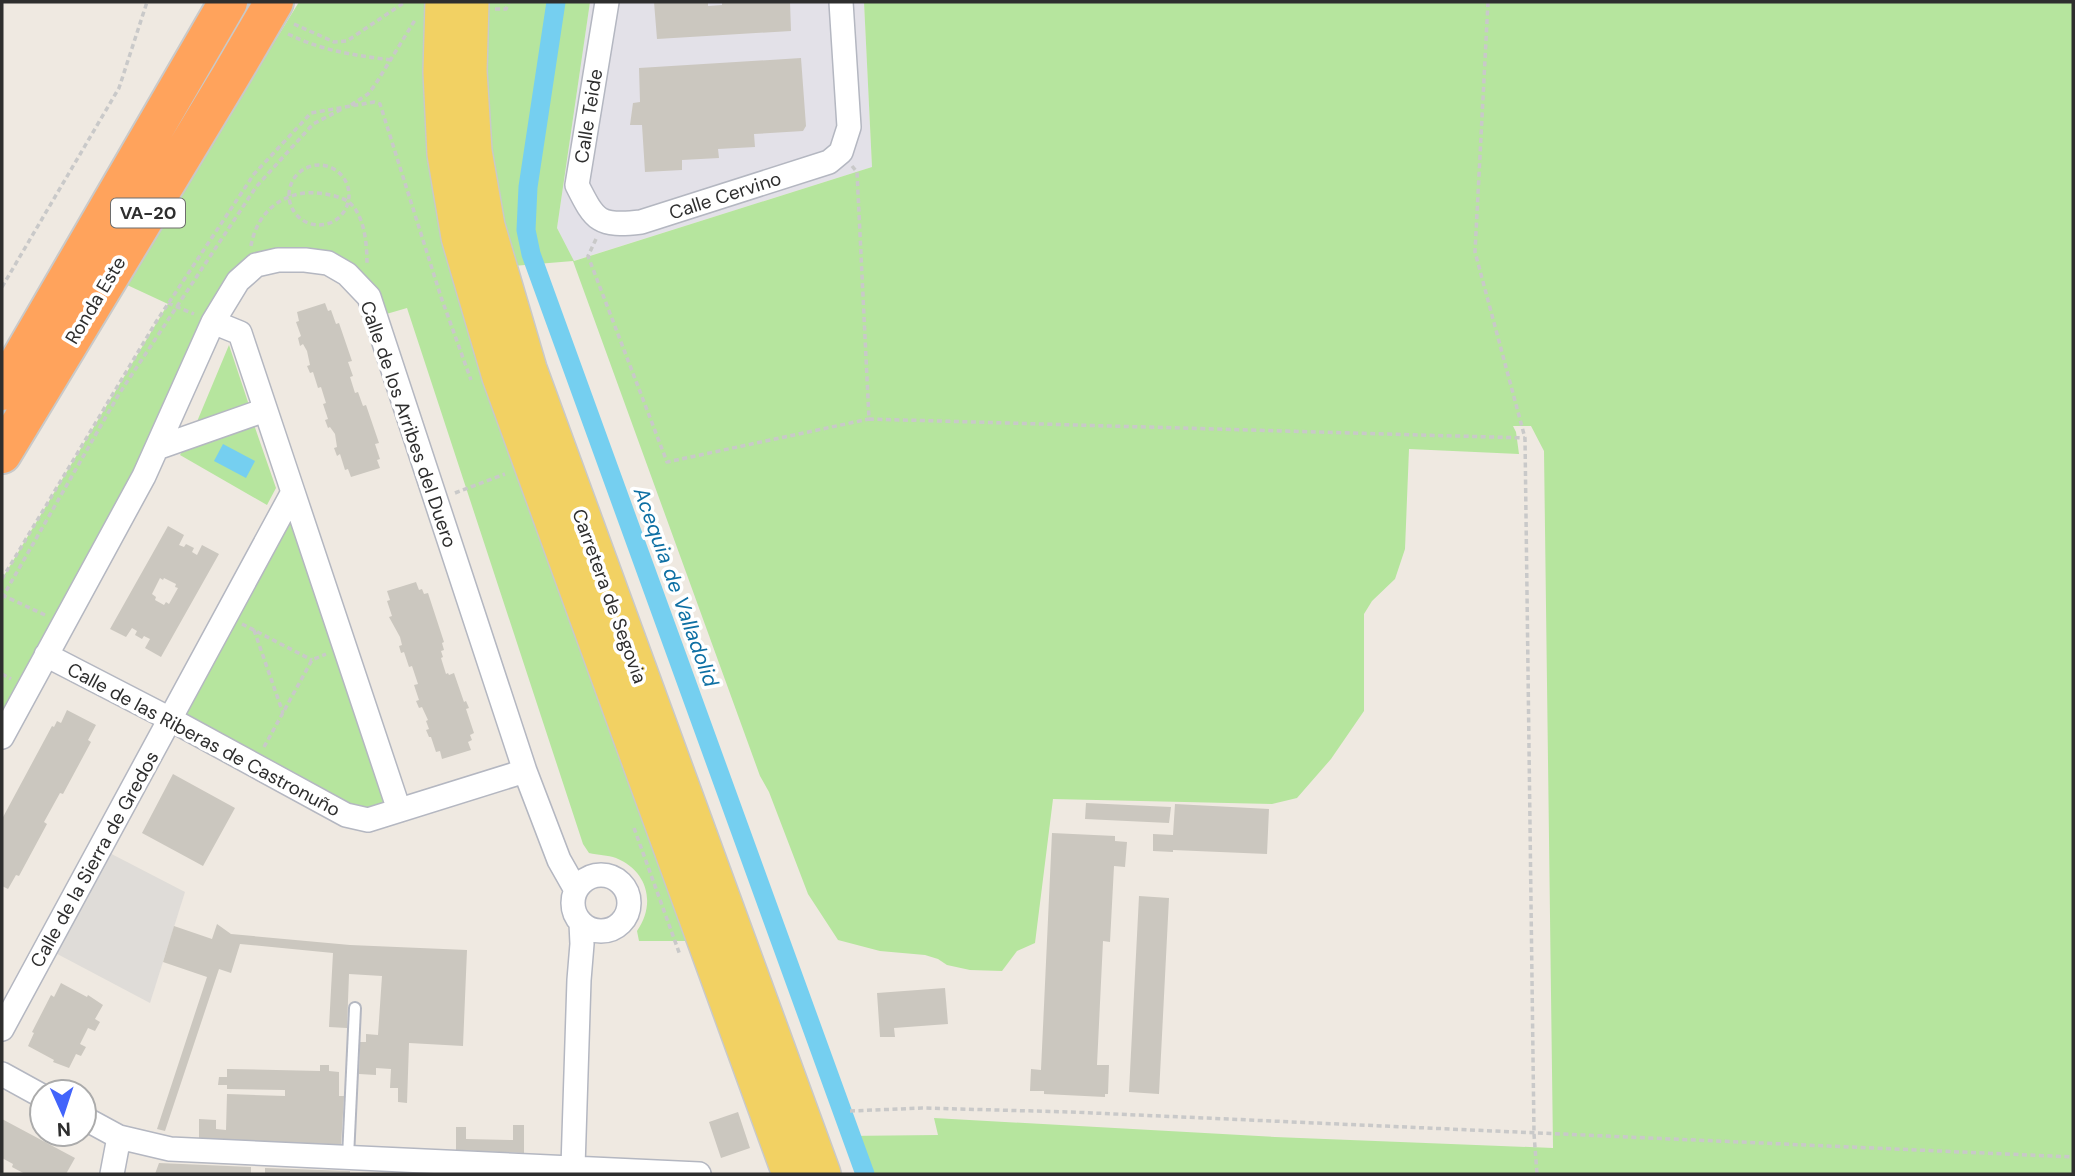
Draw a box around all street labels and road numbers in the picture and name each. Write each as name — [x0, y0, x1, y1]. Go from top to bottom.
street label: Calle Teide — [569, 67, 608, 165]
street label: Calle Cervino — [666, 166, 784, 225]
road number: VA-20 — [111, 198, 185, 228]
street label: Ronda Este — [59, 252, 131, 349]
street label: Calle de los Arribes del Duero — [354, 297, 463, 551]
street label: Carretera de Segovia — [566, 505, 653, 687]
street label: Calle de las Riberas de Castronuño — [63, 657, 345, 822]
street label: Calle de la Sierra de Gredos — [24, 747, 164, 972]

